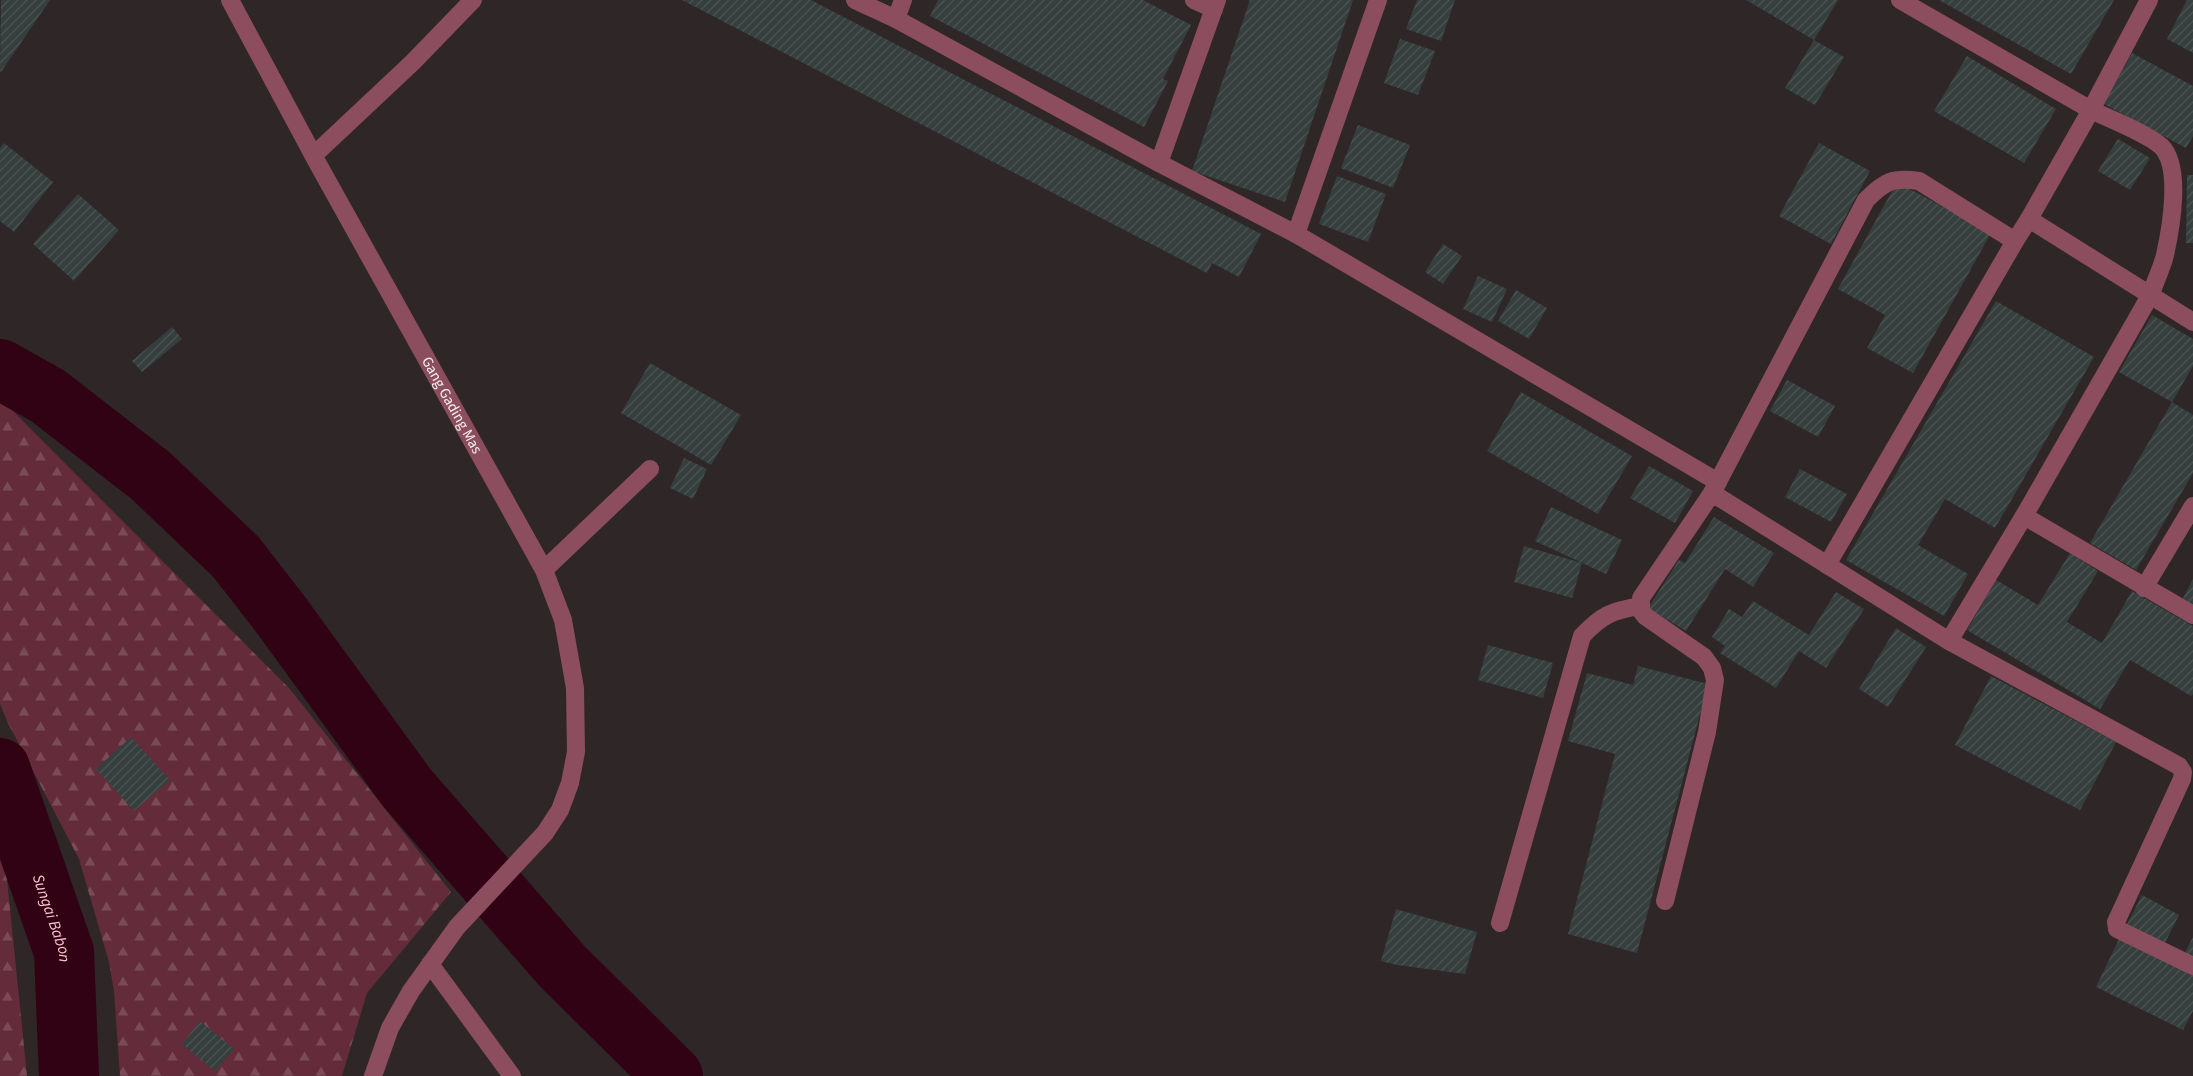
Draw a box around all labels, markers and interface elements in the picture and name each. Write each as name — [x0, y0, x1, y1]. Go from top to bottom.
street label: Gang Gading Mas — [417, 353, 488, 457]
water label: Sungai Babon — [27, 871, 75, 963]

